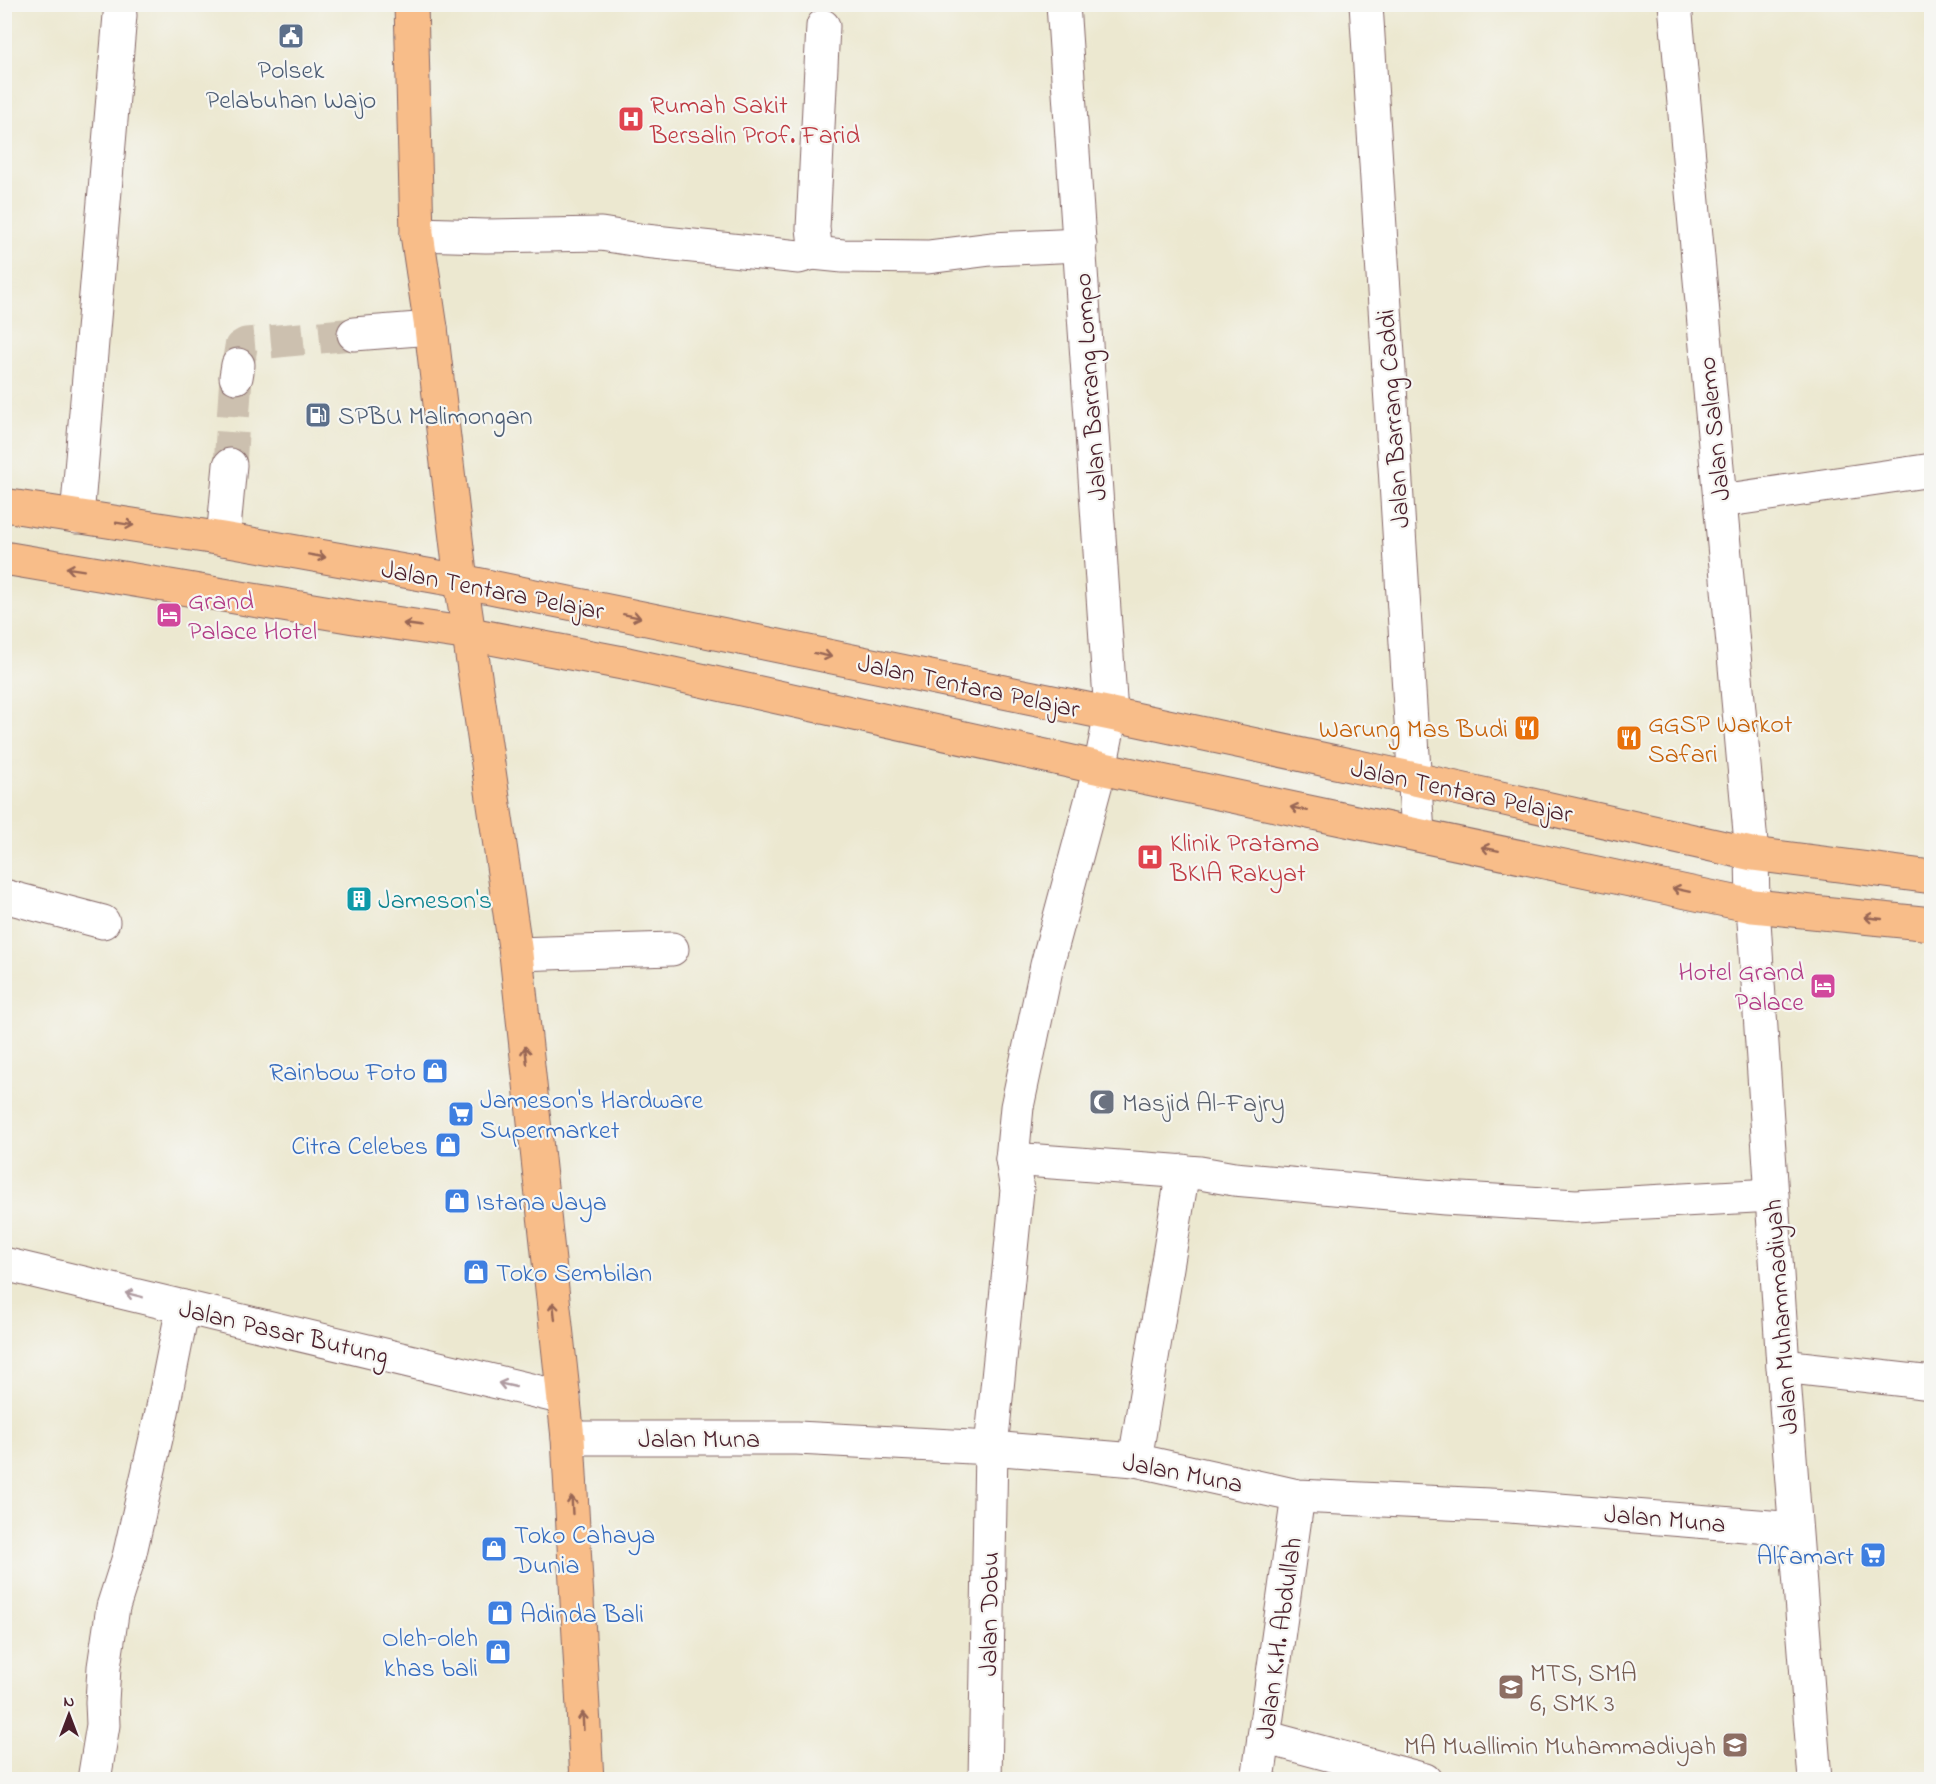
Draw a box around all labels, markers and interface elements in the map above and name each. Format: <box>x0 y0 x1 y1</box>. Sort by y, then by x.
public building icon: Polsek Pelabuhan Wajo <box>276 21 306 51</box>
place label: Polsek Pelabuhan Wajo <box>206 53 376 121</box>
place label: Rumah Sakit Bersalin Prof. Farid <box>649 88 860 156</box>
hospital icon: Rumah Sakit Bersalin Prof. Farid <box>616 104 646 134</box>
street label: Jalan Barrang Lompo <box>1065 272 1119 502</box>
street label: Jalan Barrang Caddi <box>1368 308 1422 530</box>
street label: Jalan Salemo <box>1690 355 1742 503</box>
place label: SPBU Malimongan <box>338 399 533 437</box>
fuel station icon: SPBU Malimongan <box>303 400 333 430</box>
one-way arrow <box>114 519 134 530</box>
one-way arrow <box>307 551 326 562</box>
street label: Jalan Tentara Pelajar <box>378 552 608 632</box>
one-way arrow <box>65 563 85 574</box>
place label: Grand Palace Hotel <box>188 584 317 652</box>
hotel icon: Grand Palace Hotel <box>154 600 184 630</box>
one-way arrow <box>622 611 641 622</box>
one-way arrow <box>402 620 422 631</box>
street label: Jalan Tentara Pelajar <box>854 646 1084 730</box>
one-way arrow <box>813 650 833 661</box>
place label: GGSP Warkot Safari <box>1648 707 1793 775</box>
place label: Warung Mas Budi <box>1319 712 1508 750</box>
restaurant icon: Warung Mas Budi <box>1512 713 1542 743</box>
restaurant icon: GGSP Warkot Safari <box>1614 723 1644 753</box>
street label: Jalan Tentara Pelajar <box>1347 751 1577 835</box>
one-way arrow <box>1290 803 1309 814</box>
place label: Klinik Pratama BKIA Rakyat <box>1169 826 1320 894</box>
hospital icon: Klinik Pratama BKIA Rakyat <box>1135 842 1165 872</box>
one-way arrow <box>1481 843 1500 855</box>
place label: Jameson's <box>378 883 492 921</box>
building icon: Jameson's <box>344 884 374 914</box>
one-way arrow <box>1671 884 1690 896</box>
one-way arrow <box>1864 912 1884 923</box>
place label: Hotel Grand Palace <box>1678 955 1804 1023</box>
hotel icon: Hotel Grand Palace <box>1808 971 1838 1001</box>
one-way arrow <box>521 1045 532 1065</box>
place label: Rainbow Foto <box>269 1055 416 1093</box>
shop icon: Rainbow Foto <box>420 1056 450 1086</box>
place label: Jameson's Hardware Supermarket <box>480 1083 704 1151</box>
place label: Masjid Al-Fajry <box>1122 1086 1285 1124</box>
mosque icon: Masjid Al-Fajry <box>1087 1087 1117 1117</box>
supermarket icon: Jameson's Hardware Supermarket <box>446 1099 476 1129</box>
place label: Citra Celebes <box>291 1129 428 1167</box>
shop icon: Citra Celebes <box>433 1130 463 1160</box>
place label: Istana Jaya <box>476 1185 607 1223</box>
shop icon: Istana Jaya <box>442 1186 472 1216</box>
street label: Jalan Muhammadiyah <box>1756 1198 1810 1436</box>
place label: Toko Sembilan <box>496 1256 652 1294</box>
shop icon: Toko Sembilan <box>461 1257 491 1287</box>
one-way arrow <box>124 1289 143 1301</box>
street label: Jalan Pasar Butung <box>175 1291 392 1377</box>
one-way arrow <box>549 1302 560 1322</box>
one-way arrow <box>498 1378 517 1390</box>
street label: Jalan Muna <box>638 1422 760 1460</box>
street label: Jalan Muna <box>1119 1445 1246 1505</box>
one-way arrow <box>566 1496 577 1516</box>
street label: Jalan Muna <box>1602 1497 1727 1545</box>
place label: Toko Cahaya Dunia <box>513 1518 655 1586</box>
shop icon: Toko Cahaya Dunia <box>479 1534 509 1564</box>
street label: Jalan K.H. Abdullah <box>1248 1535 1314 1742</box>
place label: Alfamart <box>1756 1539 1854 1577</box>
supermarket icon: Alfamart <box>1858 1540 1888 1570</box>
street label: Jalan Dobu <box>971 1551 1011 1677</box>
place label: Adinda Bali <box>520 1597 644 1635</box>
shop icon: Adinda Bali <box>485 1598 515 1628</box>
place label: Oleh-oleh khas bali <box>382 1621 478 1689</box>
shop icon: Oleh-oleh khas bali <box>483 1637 513 1667</box>
place label: MTS, SMA 6, SMK 3 <box>1530 1656 1637 1724</box>
school or university icon: MTS, SMA 6, SMK 3 <box>1496 1672 1526 1702</box>
north arrow <box>39 1685 99 1745</box>
text: N <box>64 1690 75 1714</box>
one-way arrow <box>578 1712 589 1732</box>
place label: MA Muallimin Muhammadiyah <box>1404 1729 1716 1767</box>
school or university icon: MA Muallimin Muhammadiyah <box>1720 1730 1750 1760</box>

